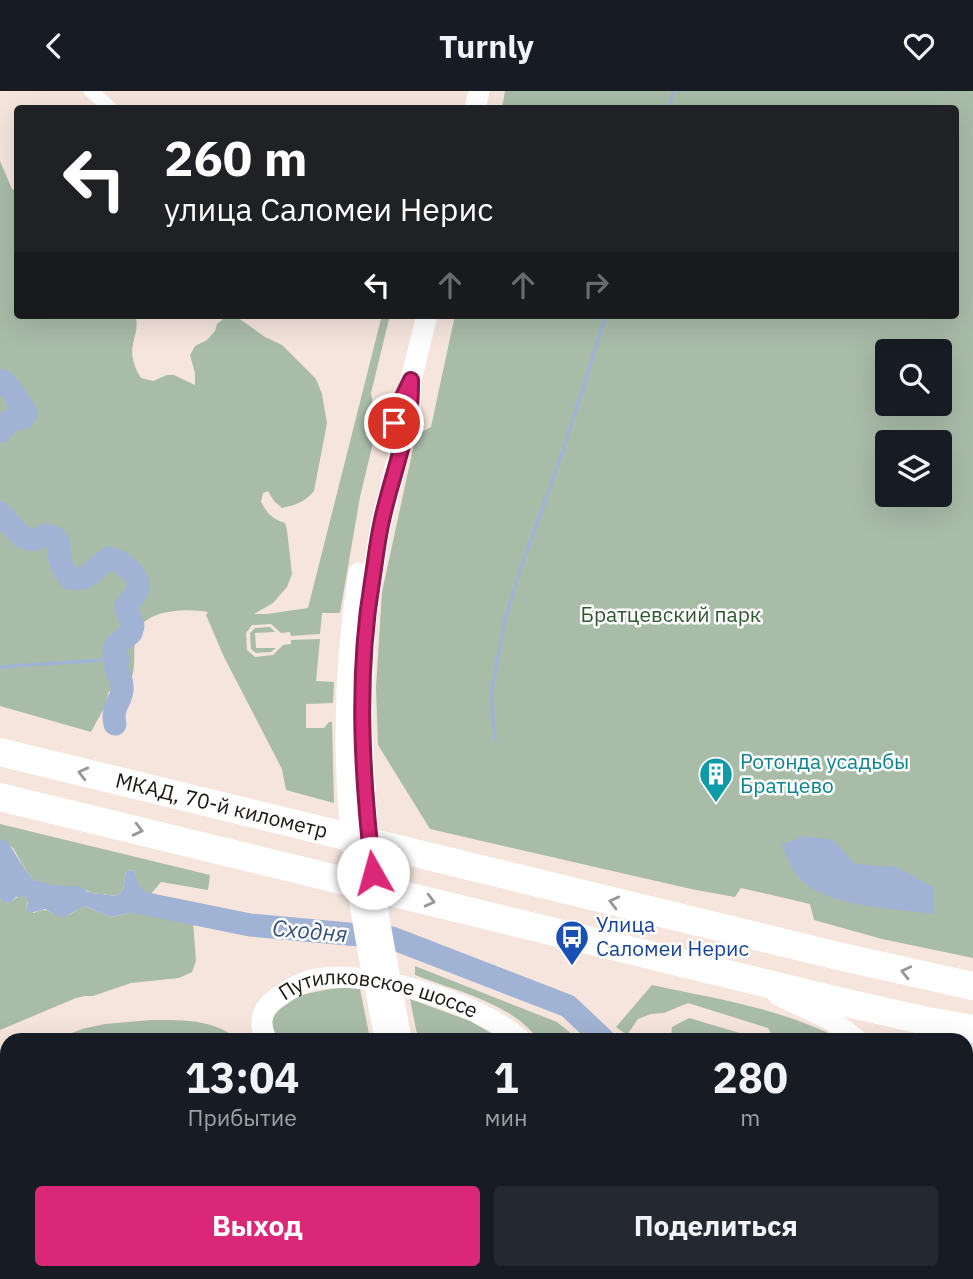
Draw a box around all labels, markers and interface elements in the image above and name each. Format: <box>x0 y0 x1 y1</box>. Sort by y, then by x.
text: Turnly <box>439 25 534 67</box>
icon: back <box>35 27 73 65</box>
icon: heart <box>900 27 938 65</box>
text: 260 m <box>164 126 308 189</box>
icon: left <box>49 133 140 224</box>
text: улица Саломеи Нерис <box>164 188 493 230</box>
icon: left <box>358 266 396 304</box>
icon: ahead <box>431 266 469 304</box>
icon: ahead <box>504 266 542 304</box>
icon: right <box>577 266 615 304</box>
map controls <box>875 339 952 507</box>
button: search <box>875 339 952 416</box>
pin <box>364 393 424 453</box>
icon: arrive <box>375 404 413 442</box>
button: layers <box>875 430 952 507</box>
park label: Братцевский парк <box>581 600 761 628</box>
place label: Ротонда усадьбы Братцево <box>740 747 909 799</box>
building icon: Ротонда усадьбы Братцево <box>697 755 735 804</box>
street label: МКАД, 70-й километр <box>113 766 331 844</box>
one-way arrow <box>77 767 89 781</box>
one-way arrow <box>132 822 144 837</box>
position arrow <box>336 836 410 910</box>
one-way arrow <box>424 893 436 907</box>
one-way arrow <box>608 895 620 910</box>
place label: Улица Саломеи Нерис <box>596 910 749 962</box>
water label: Сходня <box>271 912 349 948</box>
bus stop icon: Улица Саломеи Нерис <box>553 918 591 967</box>
street label: Путилковское шоссе <box>273 962 483 1024</box>
one-way arrow <box>900 966 912 980</box>
text: 13:04 <box>185 1050 300 1105</box>
text: 1 <box>493 1050 519 1105</box>
text: 280 <box>712 1050 788 1105</box>
text: Прибытие <box>188 1102 297 1132</box>
text: мин <box>484 1102 528 1132</box>
text: m <box>740 1102 760 1132</box>
button: Выход <box>35 1186 480 1266</box>
button: Поделиться <box>494 1186 938 1266</box>

